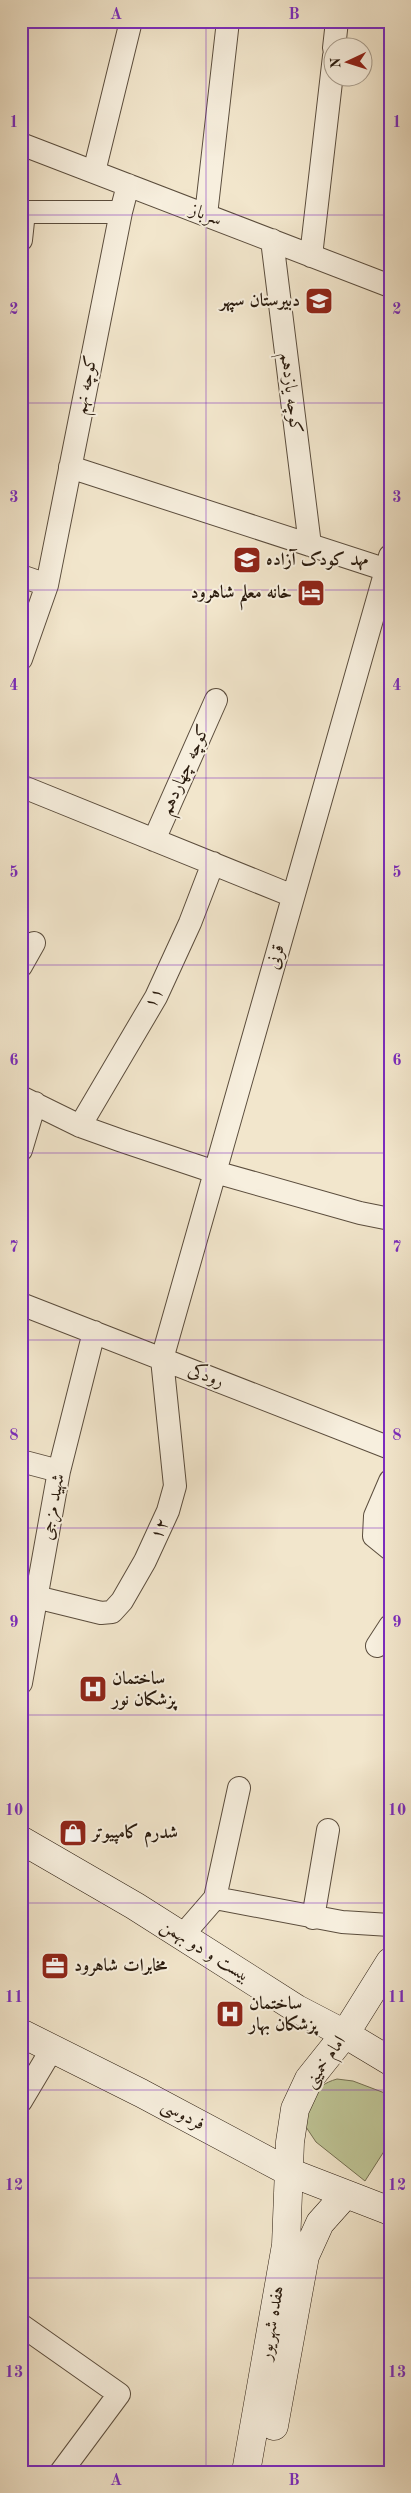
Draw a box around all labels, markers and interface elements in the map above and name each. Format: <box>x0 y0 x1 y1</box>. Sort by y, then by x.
text: A <box>110 7 122 23</box>
text: B <box>288 7 300 23</box>
north arrow <box>324 38 374 88</box>
text: N <box>329 57 343 69</box>
text: 1 <box>9 115 19 131</box>
text: 1 <box>392 115 402 131</box>
street label: سرباز <box>185 200 224 231</box>
school or university icon: دبیرستان سپهر <box>304 286 334 316</box>
place label: دبیرستان سپهر <box>218 292 300 313</box>
text: 2 <box>9 302 19 318</box>
text: 2 <box>392 302 402 318</box>
street label: کوچه یازدهم <box>270 352 305 435</box>
street label: کوچه نهم <box>71 354 107 417</box>
text: 3 <box>9 490 19 506</box>
text: 3 <box>392 490 402 506</box>
school or university icon: مهد کودک آزاده <box>232 545 262 575</box>
place label: مهد کودک آزاده <box>266 548 368 571</box>
hotel icon: خانه معلم شاهرود <box>296 578 326 608</box>
place label: خانه معلم شاهرود <box>190 583 292 611</box>
text: 4 <box>9 678 19 694</box>
text: 4 <box>392 678 402 694</box>
street label: کوچه چهاردهم <box>157 722 219 821</box>
text: 5 <box>9 865 19 881</box>
text: 5 <box>392 865 402 881</box>
street label: قرنی <box>264 943 290 972</box>
street label: ۱۱ <box>141 984 167 1012</box>
text: 6 <box>9 1053 19 1069</box>
text: 6 <box>392 1053 402 1069</box>
text: 7 <box>9 1240 19 1256</box>
text: 7 <box>392 1240 402 1256</box>
street label: رودکی <box>185 1357 228 1392</box>
text: 8 <box>9 1428 19 1444</box>
text: 8 <box>392 1428 402 1444</box>
street label: شهید مزجی <box>38 1473 71 1542</box>
street label: ۱۲ <box>147 1516 173 1542</box>
text: 9 <box>9 1615 19 1631</box>
text: 9 <box>392 1615 402 1631</box>
place label: ساختمان پزشکان نور <box>110 1670 178 1711</box>
hospital icon: ساختمان پزشکان نور <box>78 1674 108 1704</box>
text: 10 <box>5 1803 23 1819</box>
text: 10 <box>388 1803 406 1819</box>
shop icon: شدرم کامپیوتر <box>58 1818 88 1848</box>
place label: شدرم کامپیوتر <box>90 1822 178 1848</box>
street label: بیست و دو بهمن <box>156 1917 253 1987</box>
office icon: مخابرات شاهرود <box>40 1951 70 1981</box>
place label: مخابرات شاهرود <box>74 1957 168 1977</box>
text: 11 <box>5 1990 23 2006</box>
text: 11 <box>388 1990 406 2006</box>
place label: ساختمان پزشکان بهار <box>247 1995 319 2036</box>
hospital icon: ساختمان پزشکان بهار <box>215 1999 245 2029</box>
street label: امام خمینی <box>301 2033 354 2095</box>
street label: فردوسی <box>157 2096 208 2136</box>
text: 12 <box>5 2178 23 2194</box>
text: 12 <box>388 2178 406 2194</box>
street label: هفده شهریور <box>256 2285 289 2364</box>
text: 13 <box>5 2365 23 2381</box>
text: 13 <box>388 2365 406 2381</box>
text: A <box>110 2473 122 2489</box>
text: B <box>288 2473 300 2489</box>

